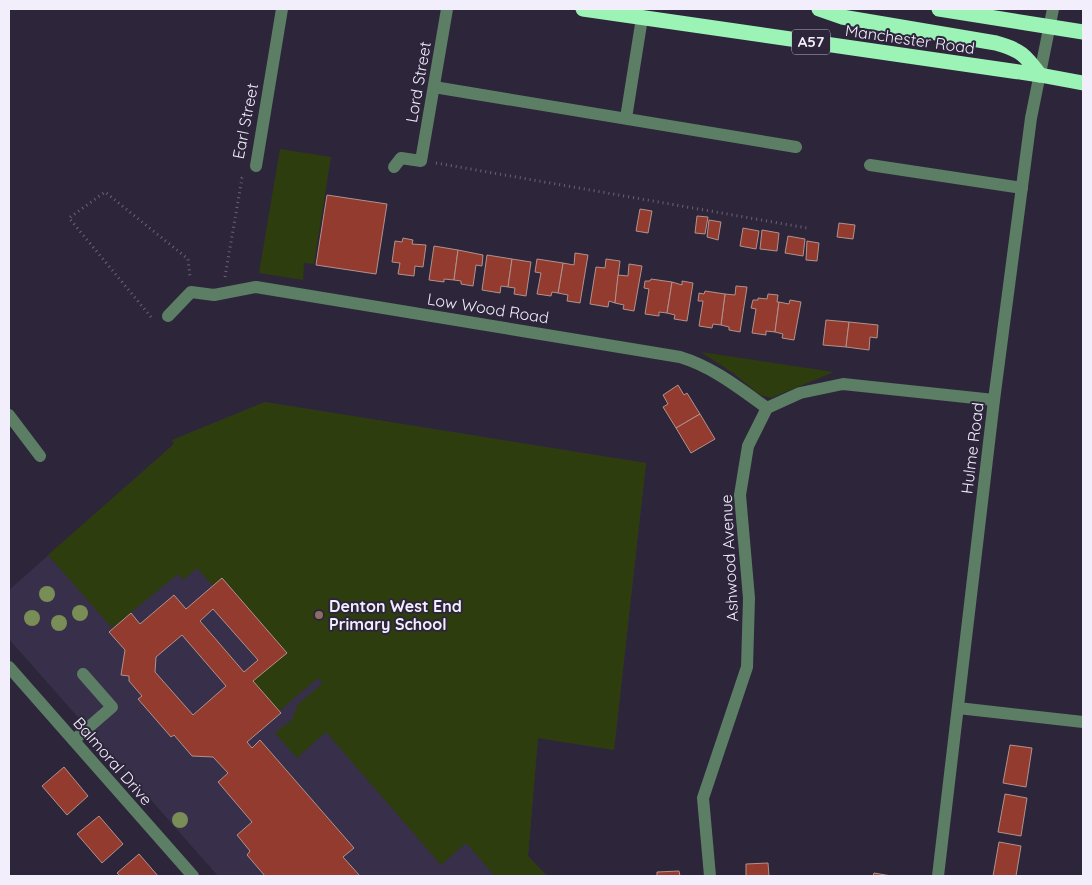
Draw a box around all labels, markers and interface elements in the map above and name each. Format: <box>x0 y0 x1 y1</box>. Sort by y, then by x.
street label: Manchester Road <box>844 20 976 58</box>
road number: A57 <box>792 30 830 54</box>
street label: Lord Street <box>401 40 435 124</box>
street label: Earl Street <box>228 81 262 161</box>
street label: Low Wood Road <box>426 289 550 327</box>
street label: Hulme Road <box>956 401 988 495</box>
street label: Ashwood Avenue <box>716 494 742 622</box>
place label: Denton West End Primary School <box>329 596 462 634</box>
marker: Denton West End Primary School <box>313 609 325 621</box>
street label: Balmoral Drive <box>69 713 157 809</box>

